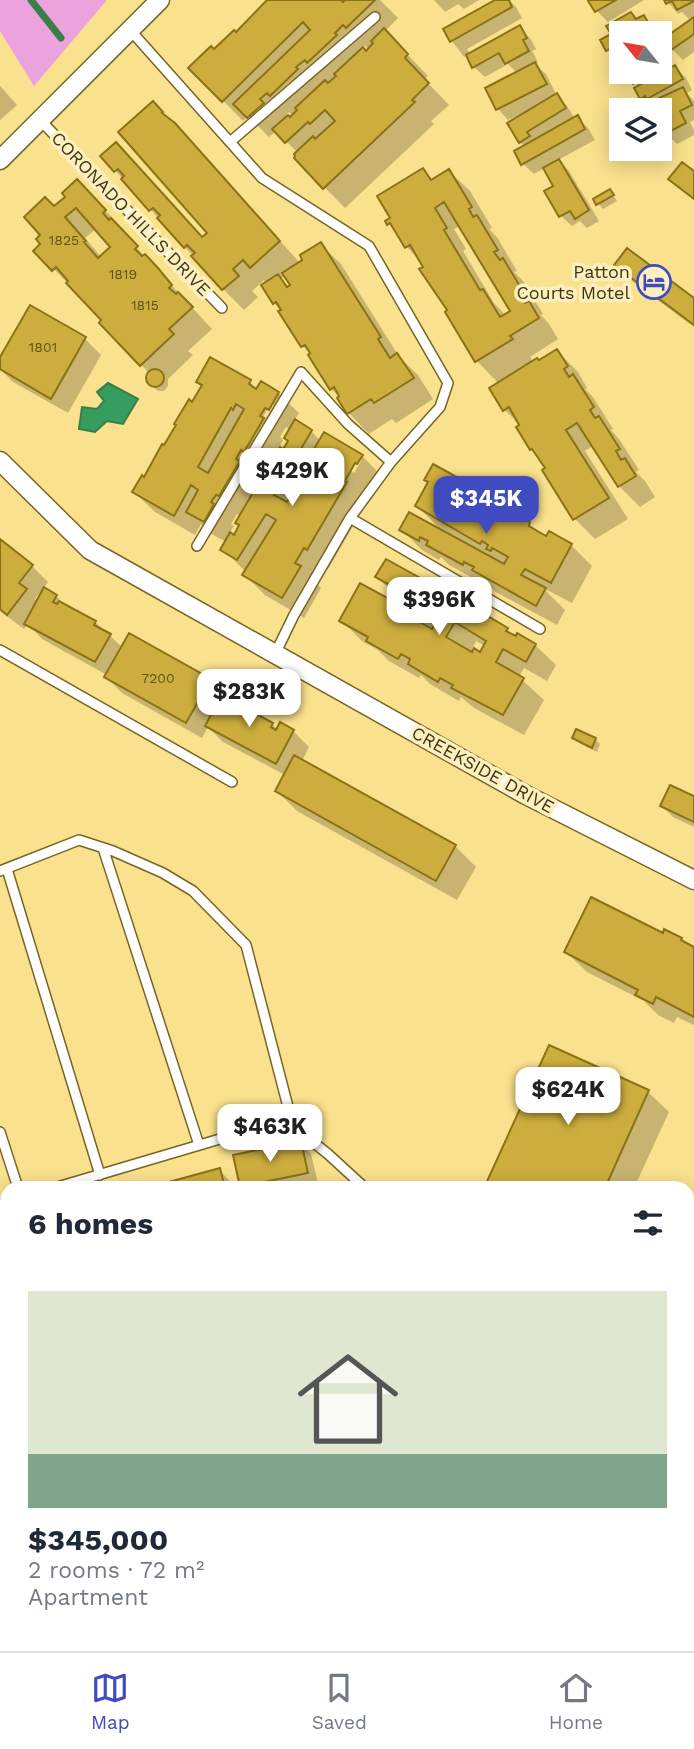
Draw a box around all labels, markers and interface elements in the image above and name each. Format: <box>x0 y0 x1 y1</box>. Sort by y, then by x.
north arrow <box>609 21 672 84</box>
map controls <box>609 21 672 161</box>
button: layers <box>609 98 672 161</box>
street label: CORONADO HILLS DRIVE <box>47 127 215 300</box>
house number: 1825 <box>49 232 79 248</box>
place label: Patton Courts Motel <box>516 261 630 303</box>
hotel icon: Patton Courts Motel <box>635 263 673 301</box>
house number: 1819 <box>109 266 137 282</box>
house number: 1815 <box>131 297 159 313</box>
house number: 1801 <box>29 339 57 355</box>
pin: $429K <box>243 448 341 508</box>
text: $429K <box>255 457 329 484</box>
pin: $345K <box>437 476 535 536</box>
text: $345K <box>450 485 522 512</box>
pin: $396K <box>390 578 488 637</box>
text: $396K <box>403 586 475 613</box>
house number: 7200 <box>141 670 175 686</box>
pin: $283K <box>200 670 298 729</box>
text: $283K <box>213 678 285 705</box>
street label: CREEKSIDE DRIVE <box>408 722 558 817</box>
pin: $624K <box>519 1068 617 1127</box>
text: $624K <box>531 1076 605 1103</box>
pin: $463K <box>221 1104 319 1164</box>
text: $463K <box>233 1113 307 1140</box>
icon: filters <box>629 1204 667 1242</box>
text: 6 homes <box>28 1206 153 1241</box>
icon: home <box>285 1336 411 1462</box>
text: $345,000 <box>28 1522 168 1557</box>
text: 2 rooms · 72 m² <box>28 1557 204 1584</box>
text: Apartment <box>28 1584 148 1611</box>
tab: Map <box>91 1669 130 1734</box>
tab: Saved <box>312 1669 367 1734</box>
tab: Home <box>549 1669 603 1734</box>

